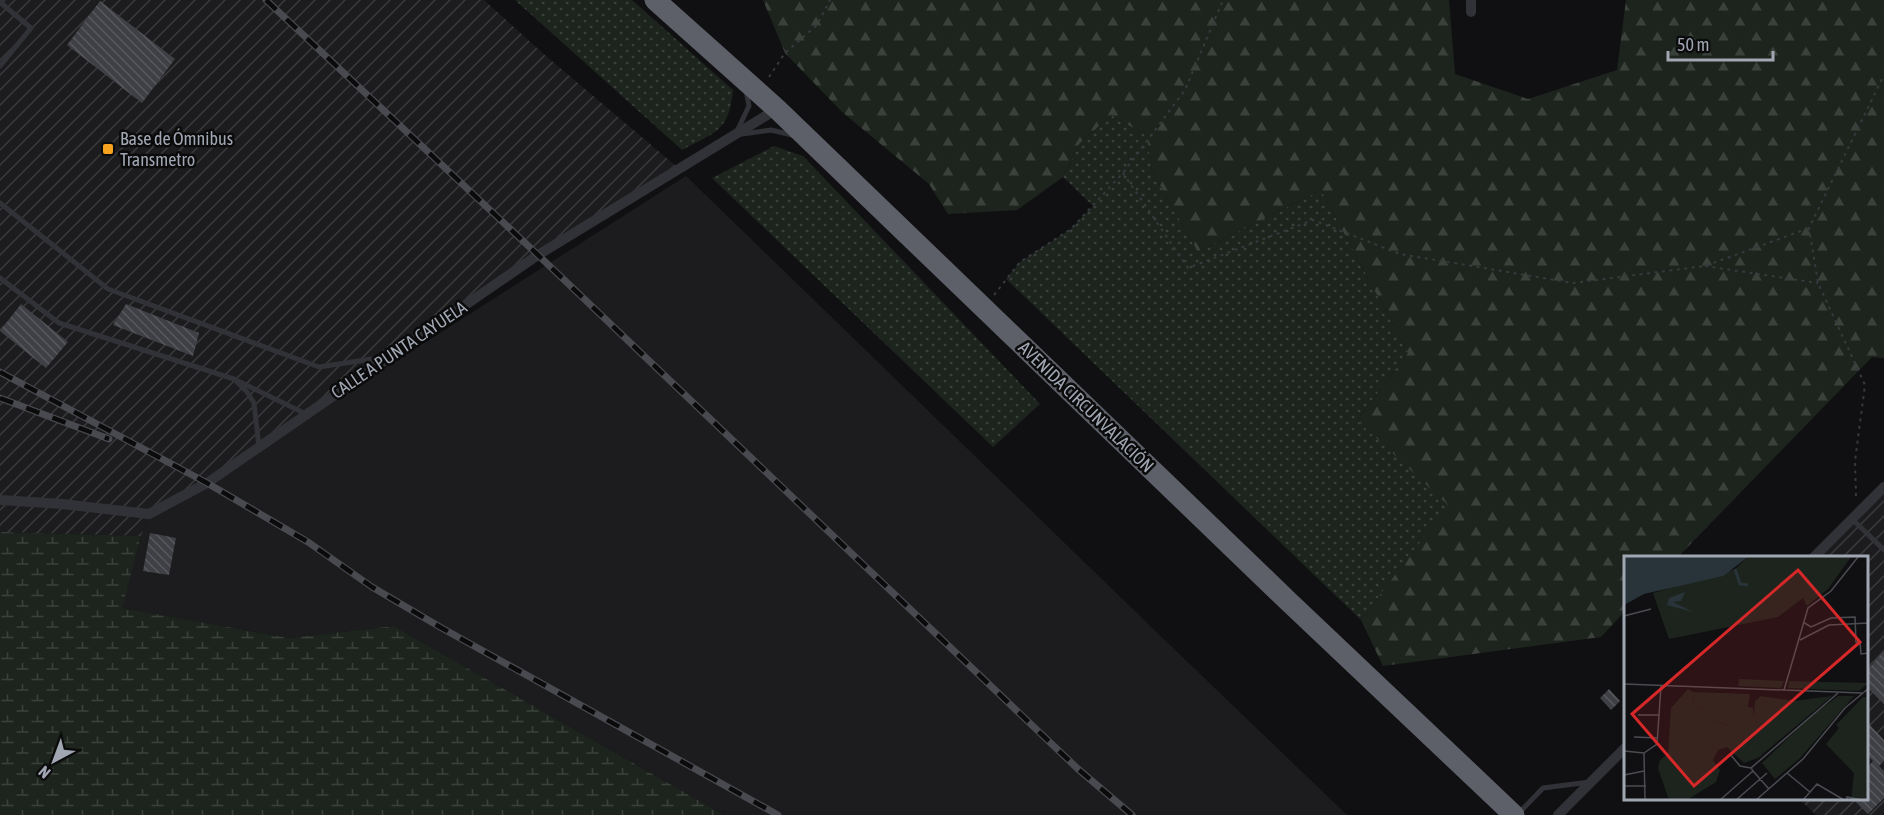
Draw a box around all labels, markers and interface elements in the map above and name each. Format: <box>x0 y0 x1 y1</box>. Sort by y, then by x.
scale bar <box>1668 24 1773 62</box>
text: 50 m <box>1677 34 1709 55</box>
place label: Base de Ómnibus Transmetro <box>120 128 233 170</box>
marker: Base de Ómnibus Transmetro <box>101 142 115 156</box>
street label: CALLE A PUNTA CAYUELA <box>327 296 471 403</box>
street label: AVENIDA CIRCUNVALACIÓN <box>1015 337 1158 476</box>
inset map <box>1624 556 1869 800</box>
north arrow <box>24 731 84 791</box>
text: N <box>35 762 54 782</box>

